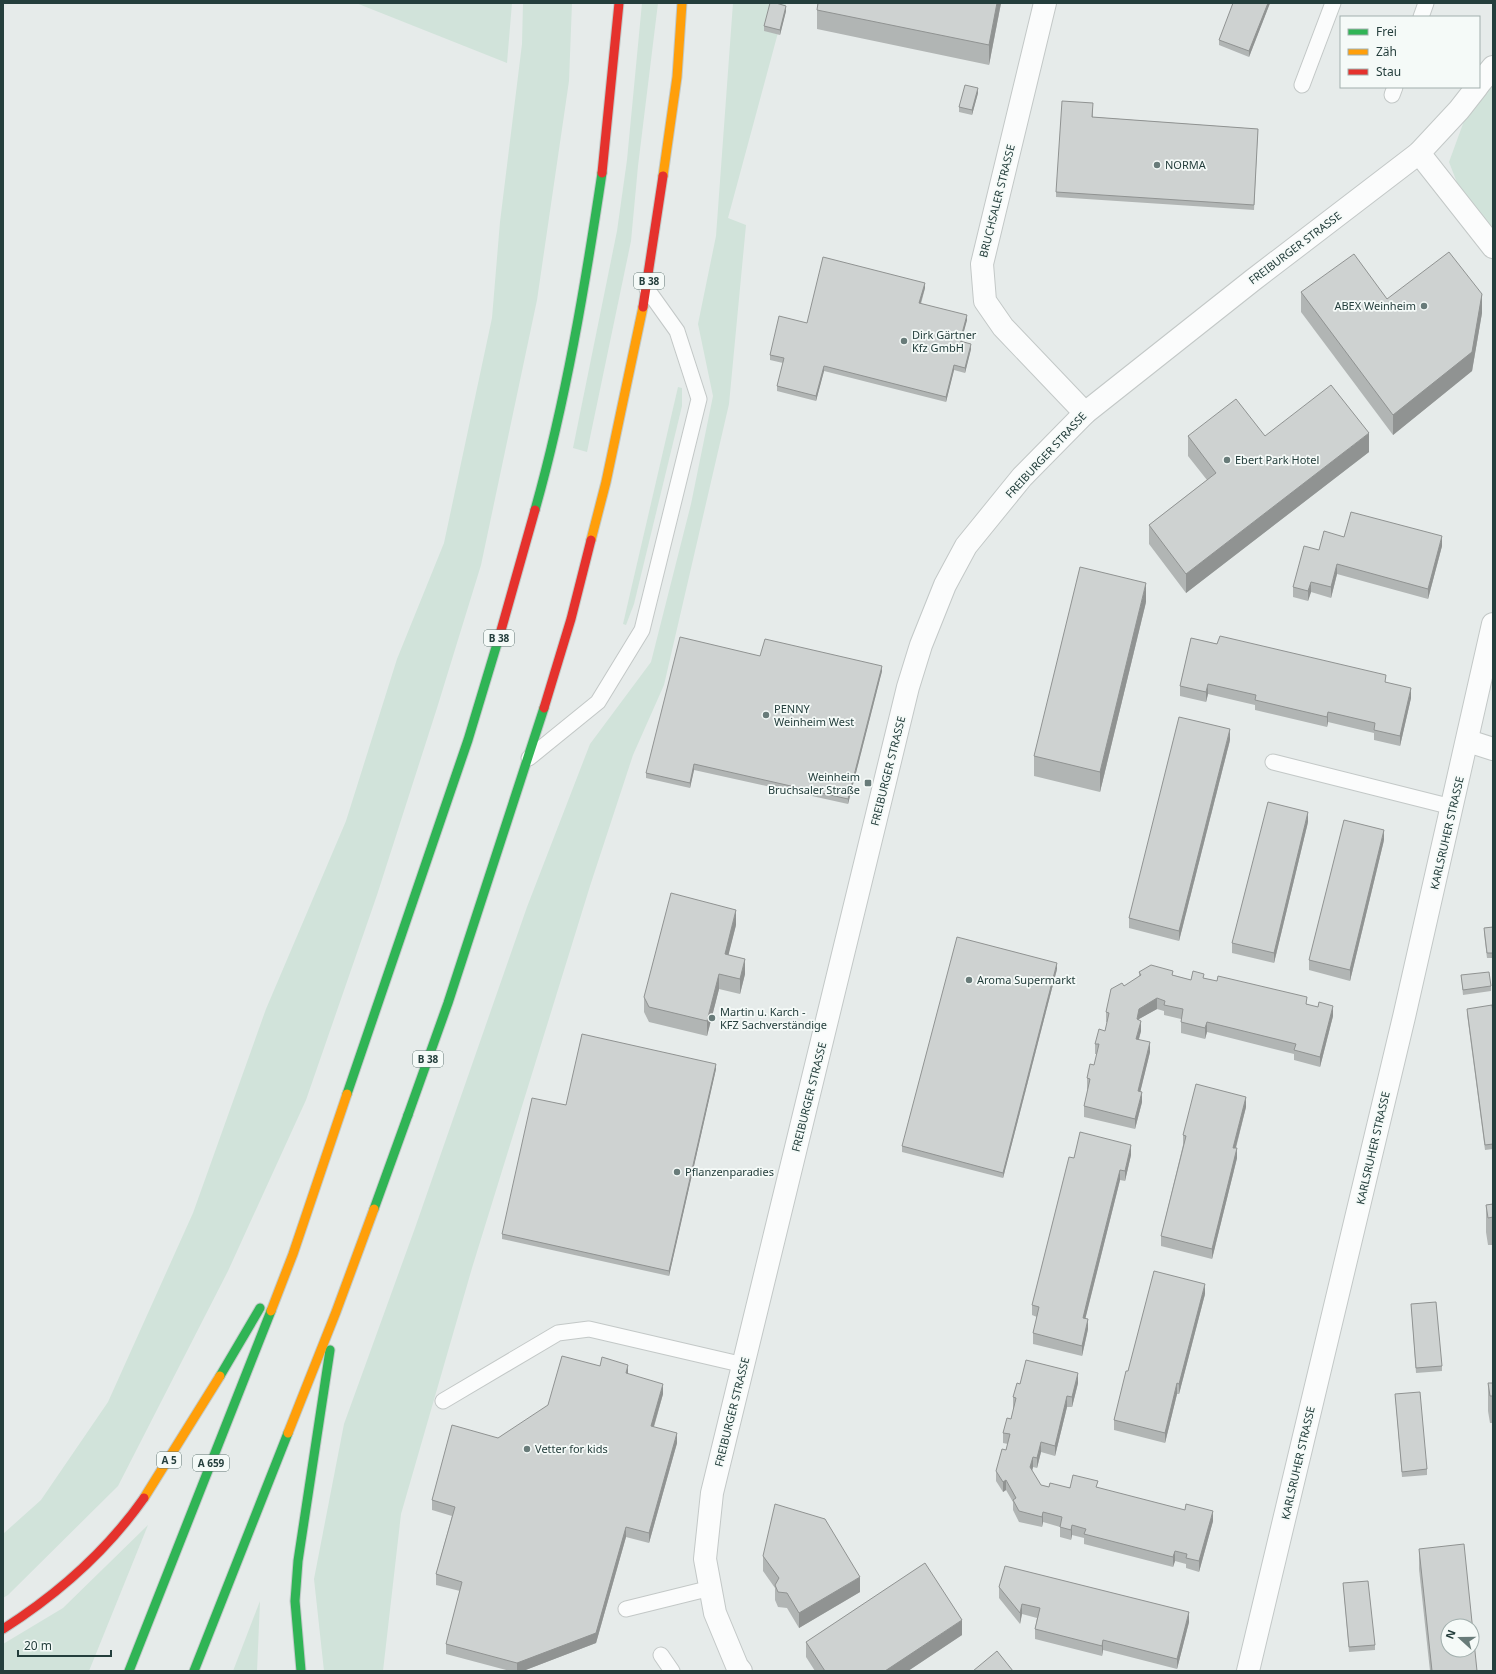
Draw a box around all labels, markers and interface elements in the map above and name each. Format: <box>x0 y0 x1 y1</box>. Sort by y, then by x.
legend <box>1340 16 1480 88</box>
text: Frei <box>1376 23 1397 40</box>
text: Zäh <box>1376 43 1397 60</box>
text: Stau <box>1376 63 1401 80</box>
street label: BRUCHSALER STRASSE <box>975 143 1018 259</box>
place label: NORMA <box>1165 157 1207 172</box>
marker: NORMA <box>1152 160 1162 170</box>
street label: FREIBURGER STRASSE <box>1245 208 1344 287</box>
road number: B 38 <box>634 273 664 289</box>
place label: ABEX Weinheim <box>1334 298 1416 313</box>
marker: ABEX Weinheim <box>1419 301 1429 311</box>
place label: Dirk Gärtner Kfz GmbH <box>912 327 977 355</box>
marker: Dirk Gärtner Kfz GmbH <box>899 336 909 346</box>
street label: FREIBURGER STRASSE <box>1002 408 1089 501</box>
place label: Ebert Park Hotel <box>1235 452 1319 467</box>
marker: Ebert Park Hotel <box>1222 455 1232 465</box>
road number: B 38 <box>484 630 514 646</box>
place label: PENNY Weinheim West <box>774 701 854 729</box>
marker: PENNY Weinheim West <box>761 710 771 720</box>
street label: FREIBURGER STRASSE <box>867 714 908 827</box>
place label: Weinheim Bruchsaler Straße <box>768 769 860 797</box>
street label: KARLSRUHER STRASSE <box>1426 775 1467 891</box>
marker: Weinheim Bruchsaler Straße <box>863 778 873 788</box>
place label: Aroma Supermarkt <box>977 972 1076 987</box>
marker: Aroma Supermarkt <box>964 975 974 985</box>
place label: Martin u. Karch - KFZ Sachverständige <box>720 1004 827 1032</box>
marker: Martin u. Karch - KFZ Sachverständige <box>707 1013 717 1023</box>
street label: FREIBURGER STRASSE <box>788 1040 829 1153</box>
road number: B 38 <box>413 1051 443 1067</box>
street label: KARLSRUHER STRASSE <box>1352 1090 1393 1206</box>
place label: Pflanzenparadies <box>685 1164 774 1179</box>
marker: Pflanzenparadies <box>672 1167 682 1177</box>
street label: FREIBURGER STRASSE <box>711 1355 752 1468</box>
street label: KARLSRUHER STRASSE <box>1277 1405 1318 1521</box>
place label: Vetter for kids <box>535 1441 608 1456</box>
marker: Vetter for kids <box>522 1444 532 1454</box>
road number: A 5 <box>157 1452 181 1468</box>
road number: A 659 <box>193 1455 229 1471</box>
north arrow <box>1440 1618 1480 1658</box>
text: N <box>1442 1627 1459 1641</box>
scale bar <box>18 1632 111 1658</box>
text: 20 m <box>24 1637 52 1654</box>

